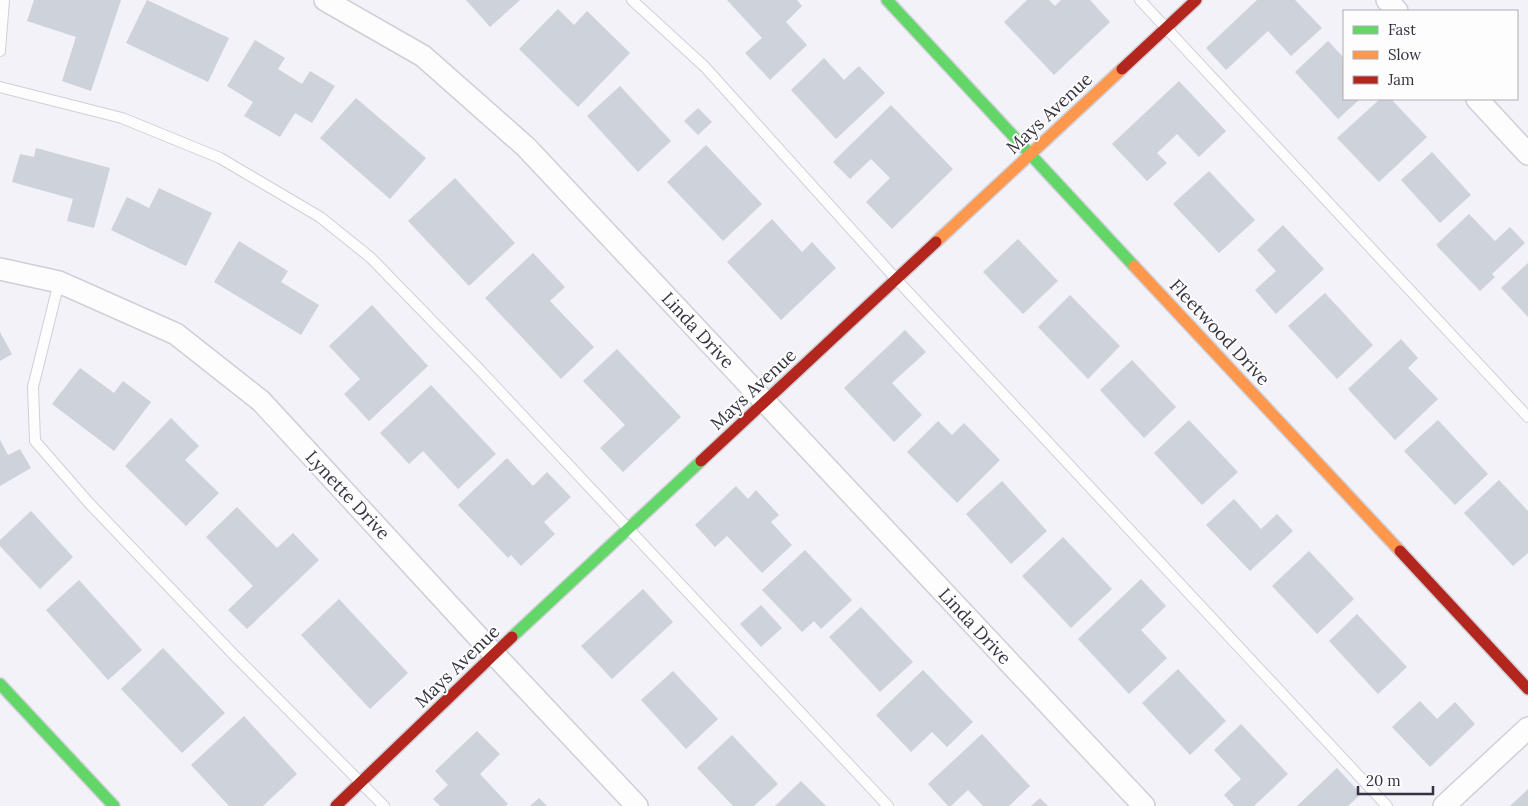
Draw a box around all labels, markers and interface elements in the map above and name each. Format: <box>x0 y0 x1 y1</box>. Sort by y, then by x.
legend <box>1343 10 1518 100</box>
text: Fast <box>1388 20 1416 39</box>
text: Slow <box>1388 45 1421 64</box>
street label: Mays Avenue <box>1001 67 1097 159</box>
text: Jam <box>1387 70 1415 89</box>
street label: Fleetwood Drive <box>1165 274 1275 390</box>
street label: Linda Drive <box>657 287 739 373</box>
street label: Mays Avenue <box>705 343 801 435</box>
street label: Lynette Drive <box>301 446 395 545</box>
street label: Linda Drive <box>934 583 1016 669</box>
street label: Mays Avenue <box>410 620 504 712</box>
scale bar <box>1358 764 1433 796</box>
text: 20 m <box>1366 771 1401 790</box>

